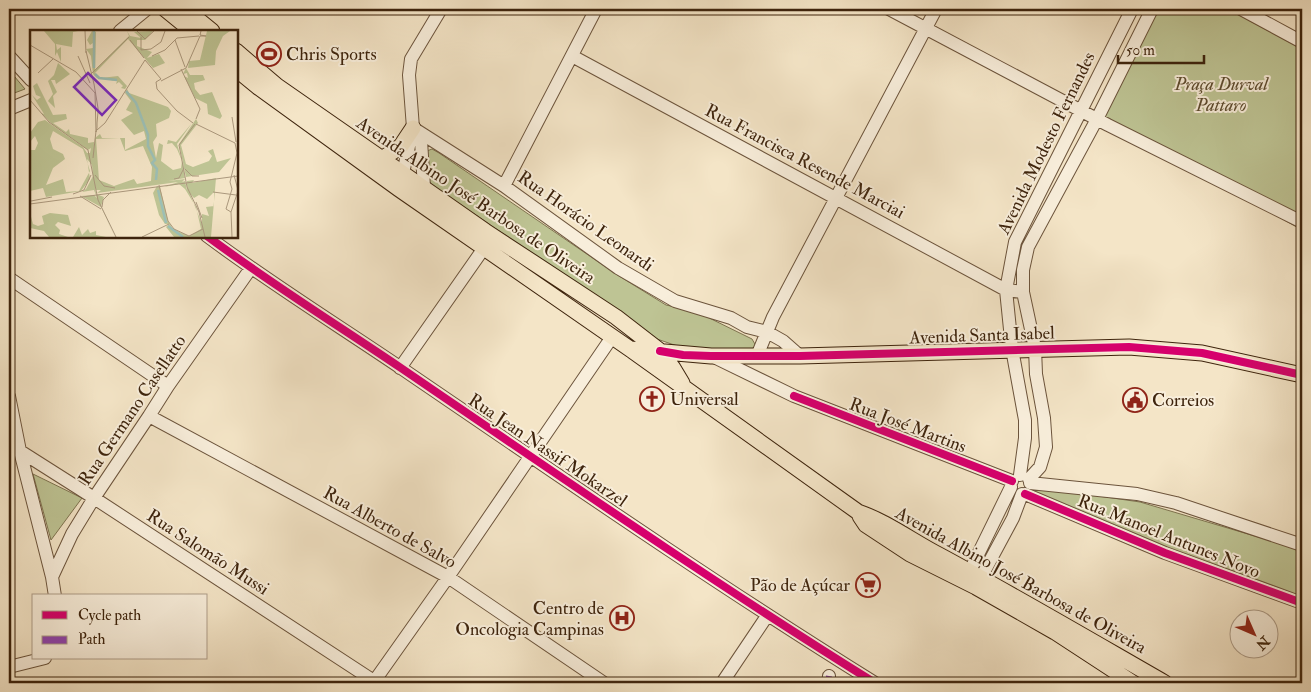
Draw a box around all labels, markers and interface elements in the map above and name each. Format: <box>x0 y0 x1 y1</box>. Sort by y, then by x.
inset map <box>30 30 238 238</box>
scale bar <box>1118 32 1205 64</box>
sports icon: Chris Sports <box>256 41 282 67</box>
text: 50 m <box>1126 41 1155 60</box>
place label: Chris Sports <box>286 43 377 66</box>
street label: Avenida Modesto Fernandes <box>992 48 1101 239</box>
park label: Praça Durval Pattaro <box>1173 73 1269 117</box>
street label: Rua Francisca Resende Marciai <box>701 99 909 224</box>
street label: Avenida Albino José Barbosa de Oliveira <box>351 111 600 289</box>
street label: Rua Horácio Leonardi <box>513 166 658 277</box>
street label: Avenida Santa Isabel <box>908 321 1056 350</box>
street label: Rua Germano Casellatto <box>73 330 192 490</box>
church icon: Universal <box>639 386 665 412</box>
public building icon: Correios <box>1122 387 1148 413</box>
place label: Universal <box>670 388 739 411</box>
street label: Rua Jean Nassif Mokarzel <box>464 389 632 512</box>
place label: Correios <box>1152 389 1214 412</box>
street label: Rua José Martins <box>846 393 970 458</box>
street label: Rua Alberto de Salvo <box>319 481 461 574</box>
street label: Rua Manoel Antunes Novo <box>1074 489 1264 584</box>
street label: Avenida Albino José Barbosa de Oliveira <box>890 501 1151 659</box>
street label: Rua Salomão Mussi <box>142 504 273 601</box>
supermarket icon: Pão de Açúcar <box>855 572 881 598</box>
place label: Pão de Açúcar <box>750 574 850 597</box>
legend <box>32 594 208 660</box>
place label: Centro de Oncologia Campinas <box>455 597 604 641</box>
hospital icon: Centro de Oncologia Campinas <box>609 605 635 631</box>
text: Cycle path <box>78 606 141 626</box>
north arrow <box>1228 610 1278 660</box>
text: Path <box>78 630 105 649</box>
text: N <box>1252 632 1274 654</box>

